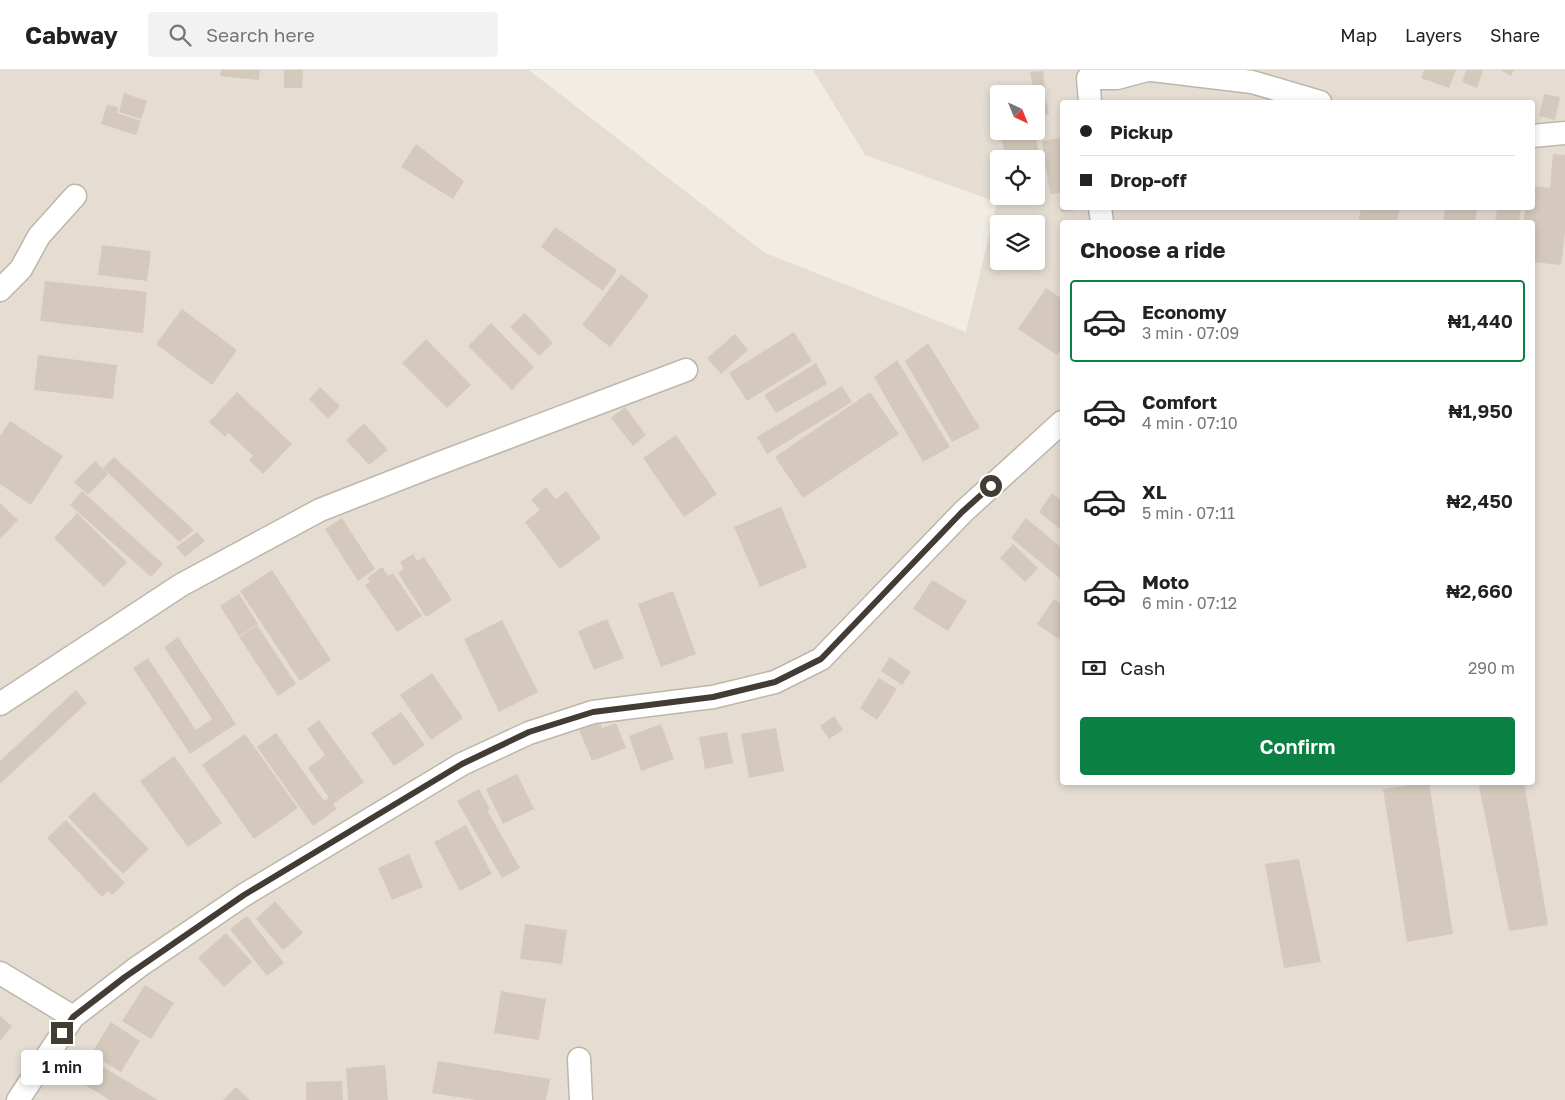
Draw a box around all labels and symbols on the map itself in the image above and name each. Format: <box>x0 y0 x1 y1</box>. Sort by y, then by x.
north arrow <box>990 85 1045 140</box>
route start <box>980 475 1002 497</box>
route end <box>51 1022 73 1044</box>
callout: 1 min <box>21 1050 103 1086</box>

